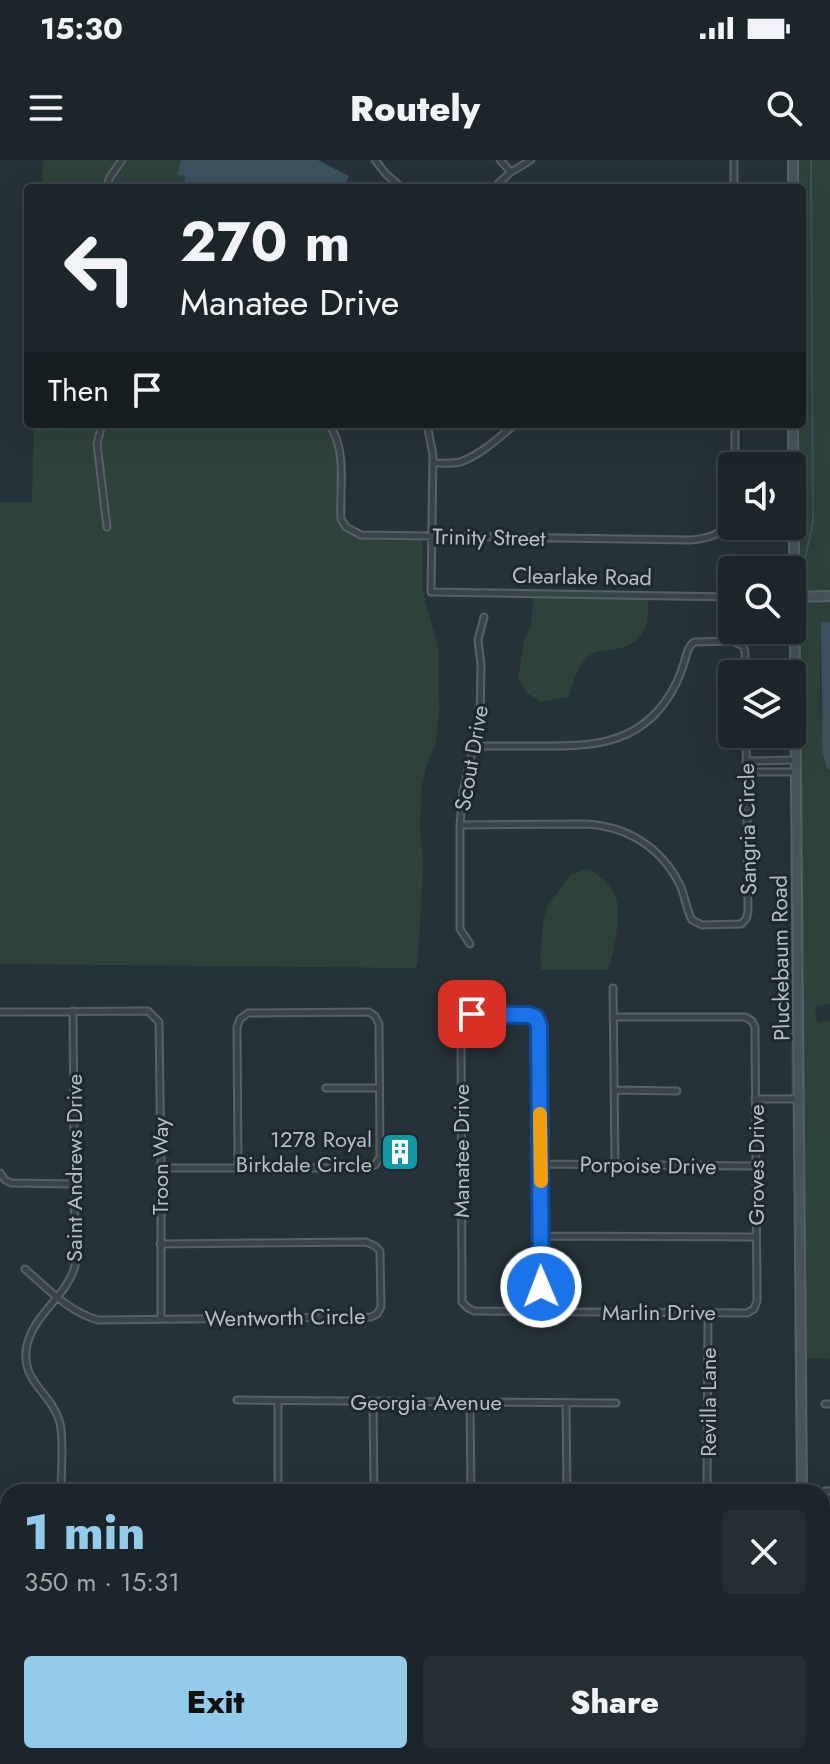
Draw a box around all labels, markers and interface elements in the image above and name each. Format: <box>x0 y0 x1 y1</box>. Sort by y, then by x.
text: 15:30 <box>40 7 123 50</box>
text: Routely <box>350 82 480 134</box>
icon: menu <box>24 86 68 130</box>
icon: search <box>762 86 806 130</box>
text: 270 m <box>180 201 350 282</box>
icon: left <box>48 216 152 320</box>
text: Manatee Drive <box>180 276 399 328</box>
icon: arrive <box>125 368 169 412</box>
text: Then <box>48 369 109 412</box>
map controls <box>718 452 806 748</box>
button: sound <box>718 452 806 540</box>
street label: Trinity Street <box>432 520 547 554</box>
button: search <box>718 556 806 644</box>
street label: Clearlake Road <box>512 559 652 593</box>
button: layers <box>718 660 806 748</box>
street label: Scout Drive <box>446 703 496 813</box>
street label: Sangria Circle <box>730 763 764 895</box>
street label: Pluckebaum Road <box>763 875 797 1041</box>
pin <box>438 980 506 1048</box>
icon: arrive <box>450 992 494 1036</box>
street label: Saint Andrews Drive <box>58 1074 90 1262</box>
street label: Manatee Drive <box>445 1084 477 1218</box>
street label: Groves Drive <box>740 1104 772 1226</box>
street label: Troon Way <box>144 1117 176 1215</box>
place label: 1278 Royal Birkdale Circle <box>236 1123 372 1180</box>
building icon: 1278 Royal Birkdale Circle <box>379 1131 421 1173</box>
street label: Porpoise Drive <box>579 1148 717 1182</box>
position arrow <box>499 1245 583 1329</box>
street label: Marlin Drive <box>602 1296 716 1328</box>
street label: Wentworth Circle <box>204 1300 366 1334</box>
street label: Revilla Lane <box>692 1347 724 1457</box>
street label: Georgia Avenue <box>350 1386 502 1418</box>
text: 1 min <box>24 1498 145 1567</box>
button: close <box>722 1510 806 1594</box>
text: 350 m · 15:31 <box>24 1563 180 1601</box>
button: Exit <box>24 1656 407 1748</box>
button: Share <box>423 1656 806 1748</box>

